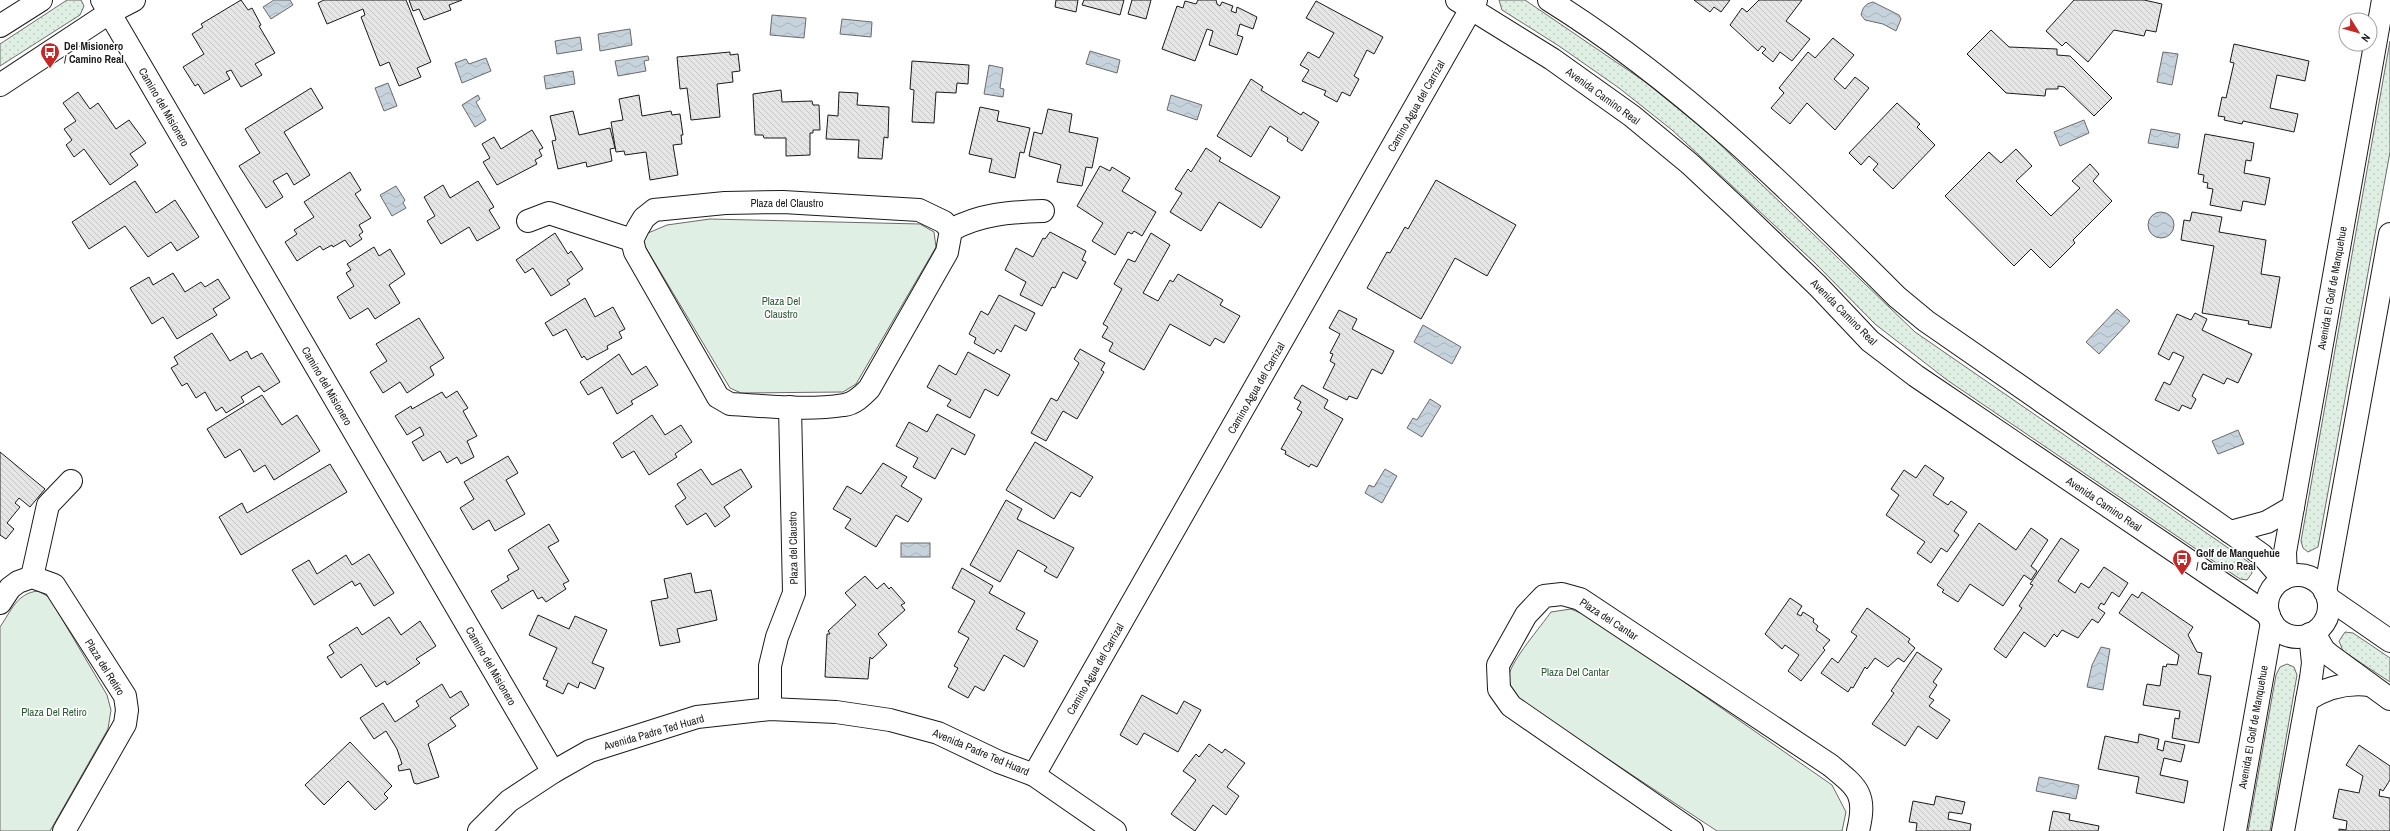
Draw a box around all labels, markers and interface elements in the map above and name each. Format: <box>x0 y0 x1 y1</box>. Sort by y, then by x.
north arrow <box>2338 12 2378 52</box>
text: N <box>2358 31 2374 45</box>
place label: Del Misionero / Camino Real <box>64 39 124 66</box>
bus stop icon: Del Misionero / Camino Real <box>39 41 61 69</box>
street label: Camino Agua del Carrizal <box>1384 58 1448 154</box>
street label: Avenida Camino Real <box>1562 64 1643 128</box>
street label: Camino del Misionero <box>136 65 192 149</box>
street label: Plaza del Claustro <box>750 196 824 210</box>
street label: Avenida El Golf de Manquehue <box>2314 225 2350 352</box>
street label: Avenida Camino Real <box>1807 275 1880 348</box>
park label: Plaza Del Claustro <box>762 294 800 321</box>
street label: Camino Agua del Carrizal <box>1224 340 1288 436</box>
street label: Camino del Misionero <box>299 344 355 428</box>
street label: Avenida Camino Real <box>2063 473 2144 534</box>
street label: Plaza del Claustro <box>785 511 801 585</box>
place label: Golf de Manquehue / Camino Real <box>2196 546 2280 573</box>
bus stop icon: Golf de Manquehue / Camino Real <box>2171 548 2193 576</box>
street label: Plaza del Cantar <box>1577 595 1641 643</box>
street label: Camino Agua del Carrizal <box>1063 621 1127 717</box>
street label: Camino del Misionero <box>463 624 519 708</box>
street label: Plaza del Retiro <box>82 636 128 698</box>
street label: Avenida El Golf de Manquehue <box>2235 664 2271 791</box>
park label: Plaza Del Cantar <box>1541 665 1609 679</box>
park label: Plaza Del Retiro <box>21 705 87 719</box>
street label: Avenida Padre Ted Huard <box>601 711 706 753</box>
street label: Avenida Padre Ted Huard <box>930 725 1031 779</box>

